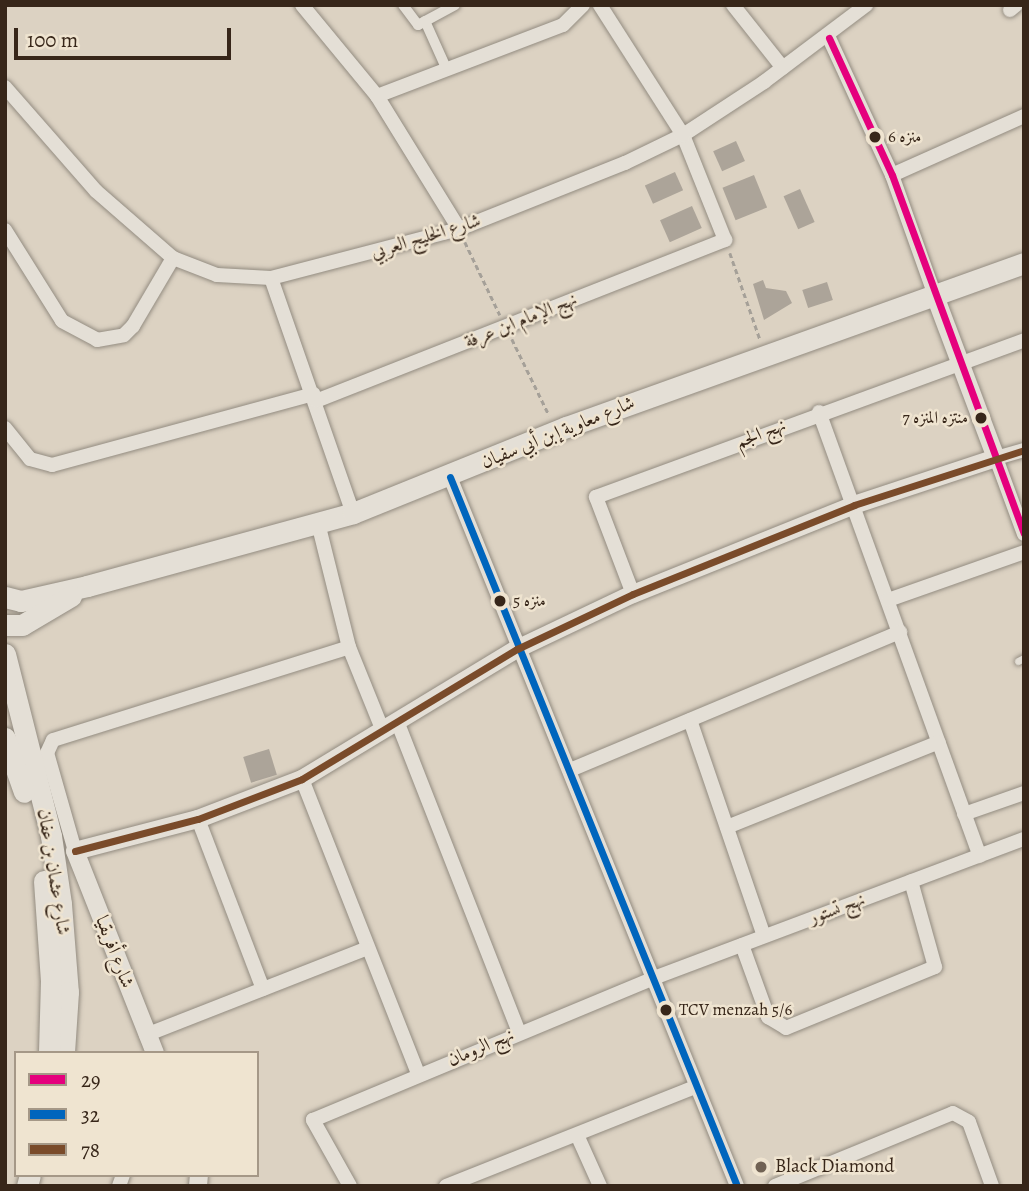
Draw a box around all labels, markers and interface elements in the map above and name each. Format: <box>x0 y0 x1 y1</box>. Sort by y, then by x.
scale bar <box>18 14 234 58</box>
text: 100 m <box>27 26 78 54</box>
place label: منزه 6 <box>888 127 921 147</box>
marker: منزه 6 <box>868 130 882 144</box>
street label: شارع الخليج العربي <box>368 209 484 265</box>
street label: نهج الإمام ابن عرفة <box>461 288 581 354</box>
street label: شارع معاوية إبن أبي سفيان <box>478 392 638 474</box>
place label: منتزه المنزه 7 <box>902 408 968 428</box>
marker: منتزه المنزه 7 <box>974 411 988 425</box>
street label: نهج الجم <box>733 414 789 454</box>
place label: منزه 5 <box>513 591 546 611</box>
marker: منزه 5 <box>493 594 507 608</box>
street label: شارع عثمان بن عفان <box>32 807 74 937</box>
street label: نهج تستور <box>806 888 868 930</box>
street label: شارع أفريقيا <box>90 913 138 991</box>
place label: TCV menzah 5/6 <box>679 1000 792 1020</box>
marker: TCV menzah 5/6 <box>659 1003 673 1017</box>
street label: نهج الرومان <box>444 1024 518 1072</box>
legend <box>14 1051 259 1177</box>
text: 29 <box>81 1066 101 1094</box>
text: 32 <box>81 1101 100 1129</box>
text: 78 <box>81 1136 100 1164</box>
place label: Black Diamond <box>775 1156 895 1178</box>
marker: Black Diamond <box>753 1159 769 1175</box>

